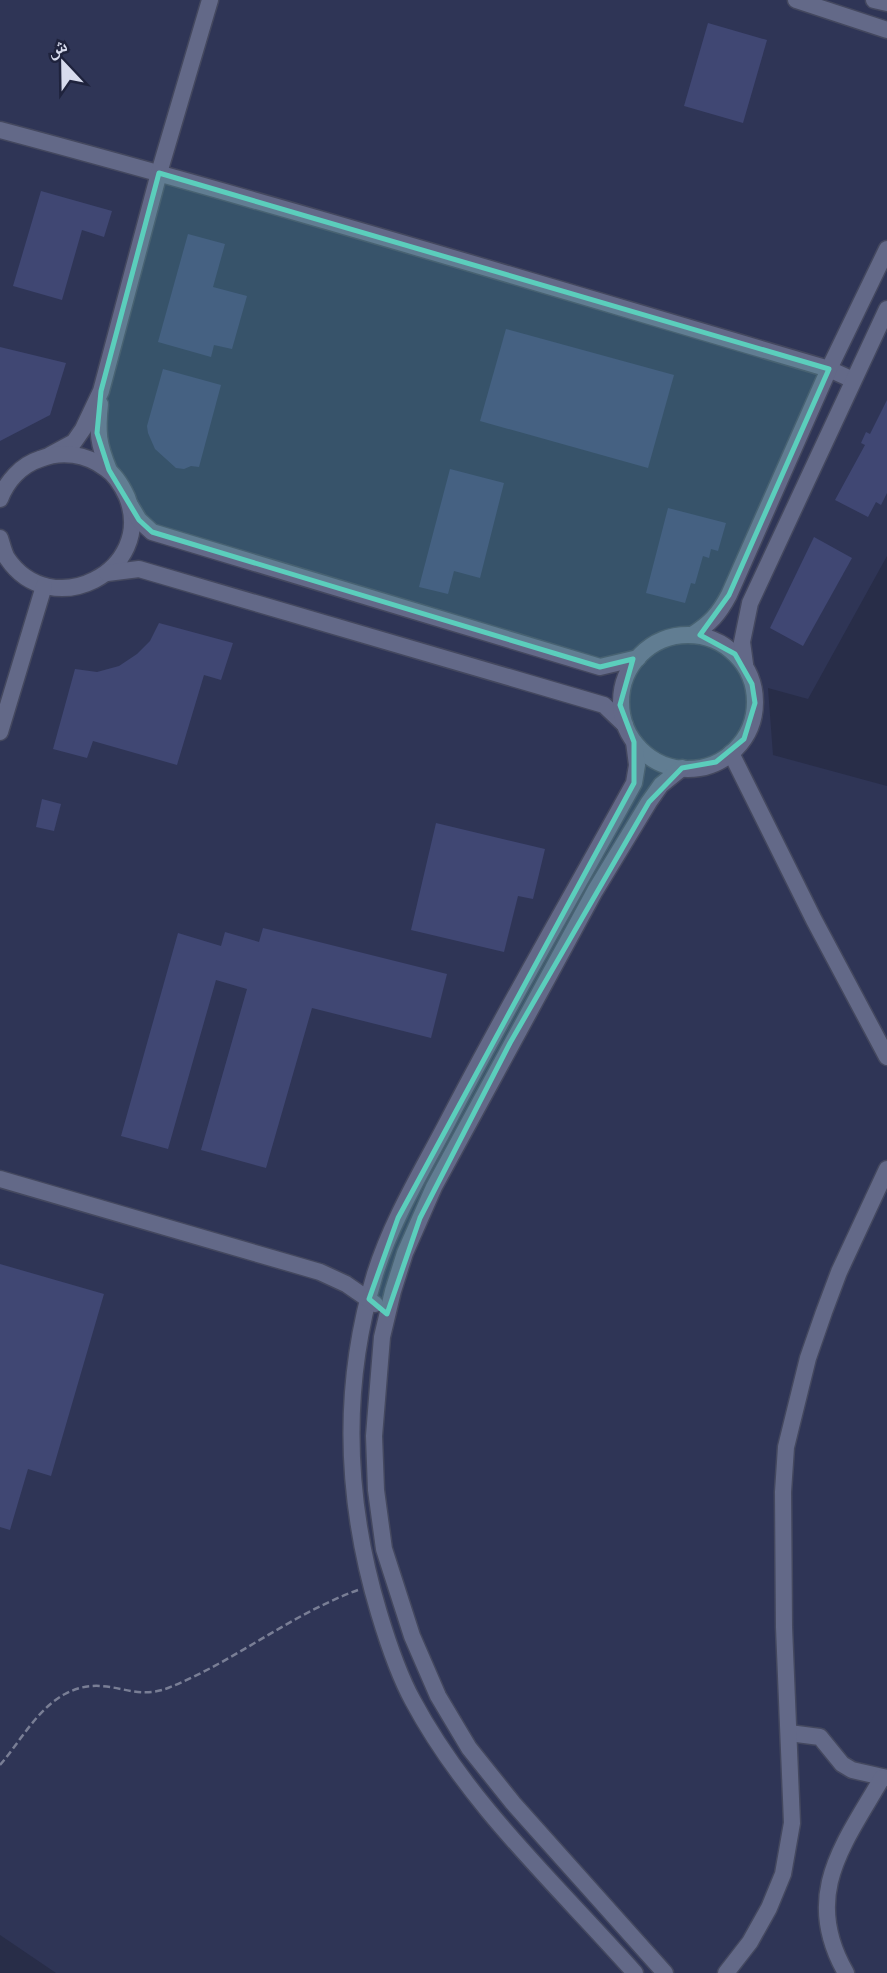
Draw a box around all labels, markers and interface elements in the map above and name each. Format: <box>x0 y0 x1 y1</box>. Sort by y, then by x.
north arrow <box>28 28 98 98</box>
text: ش <box>42 30 71 64</box>

